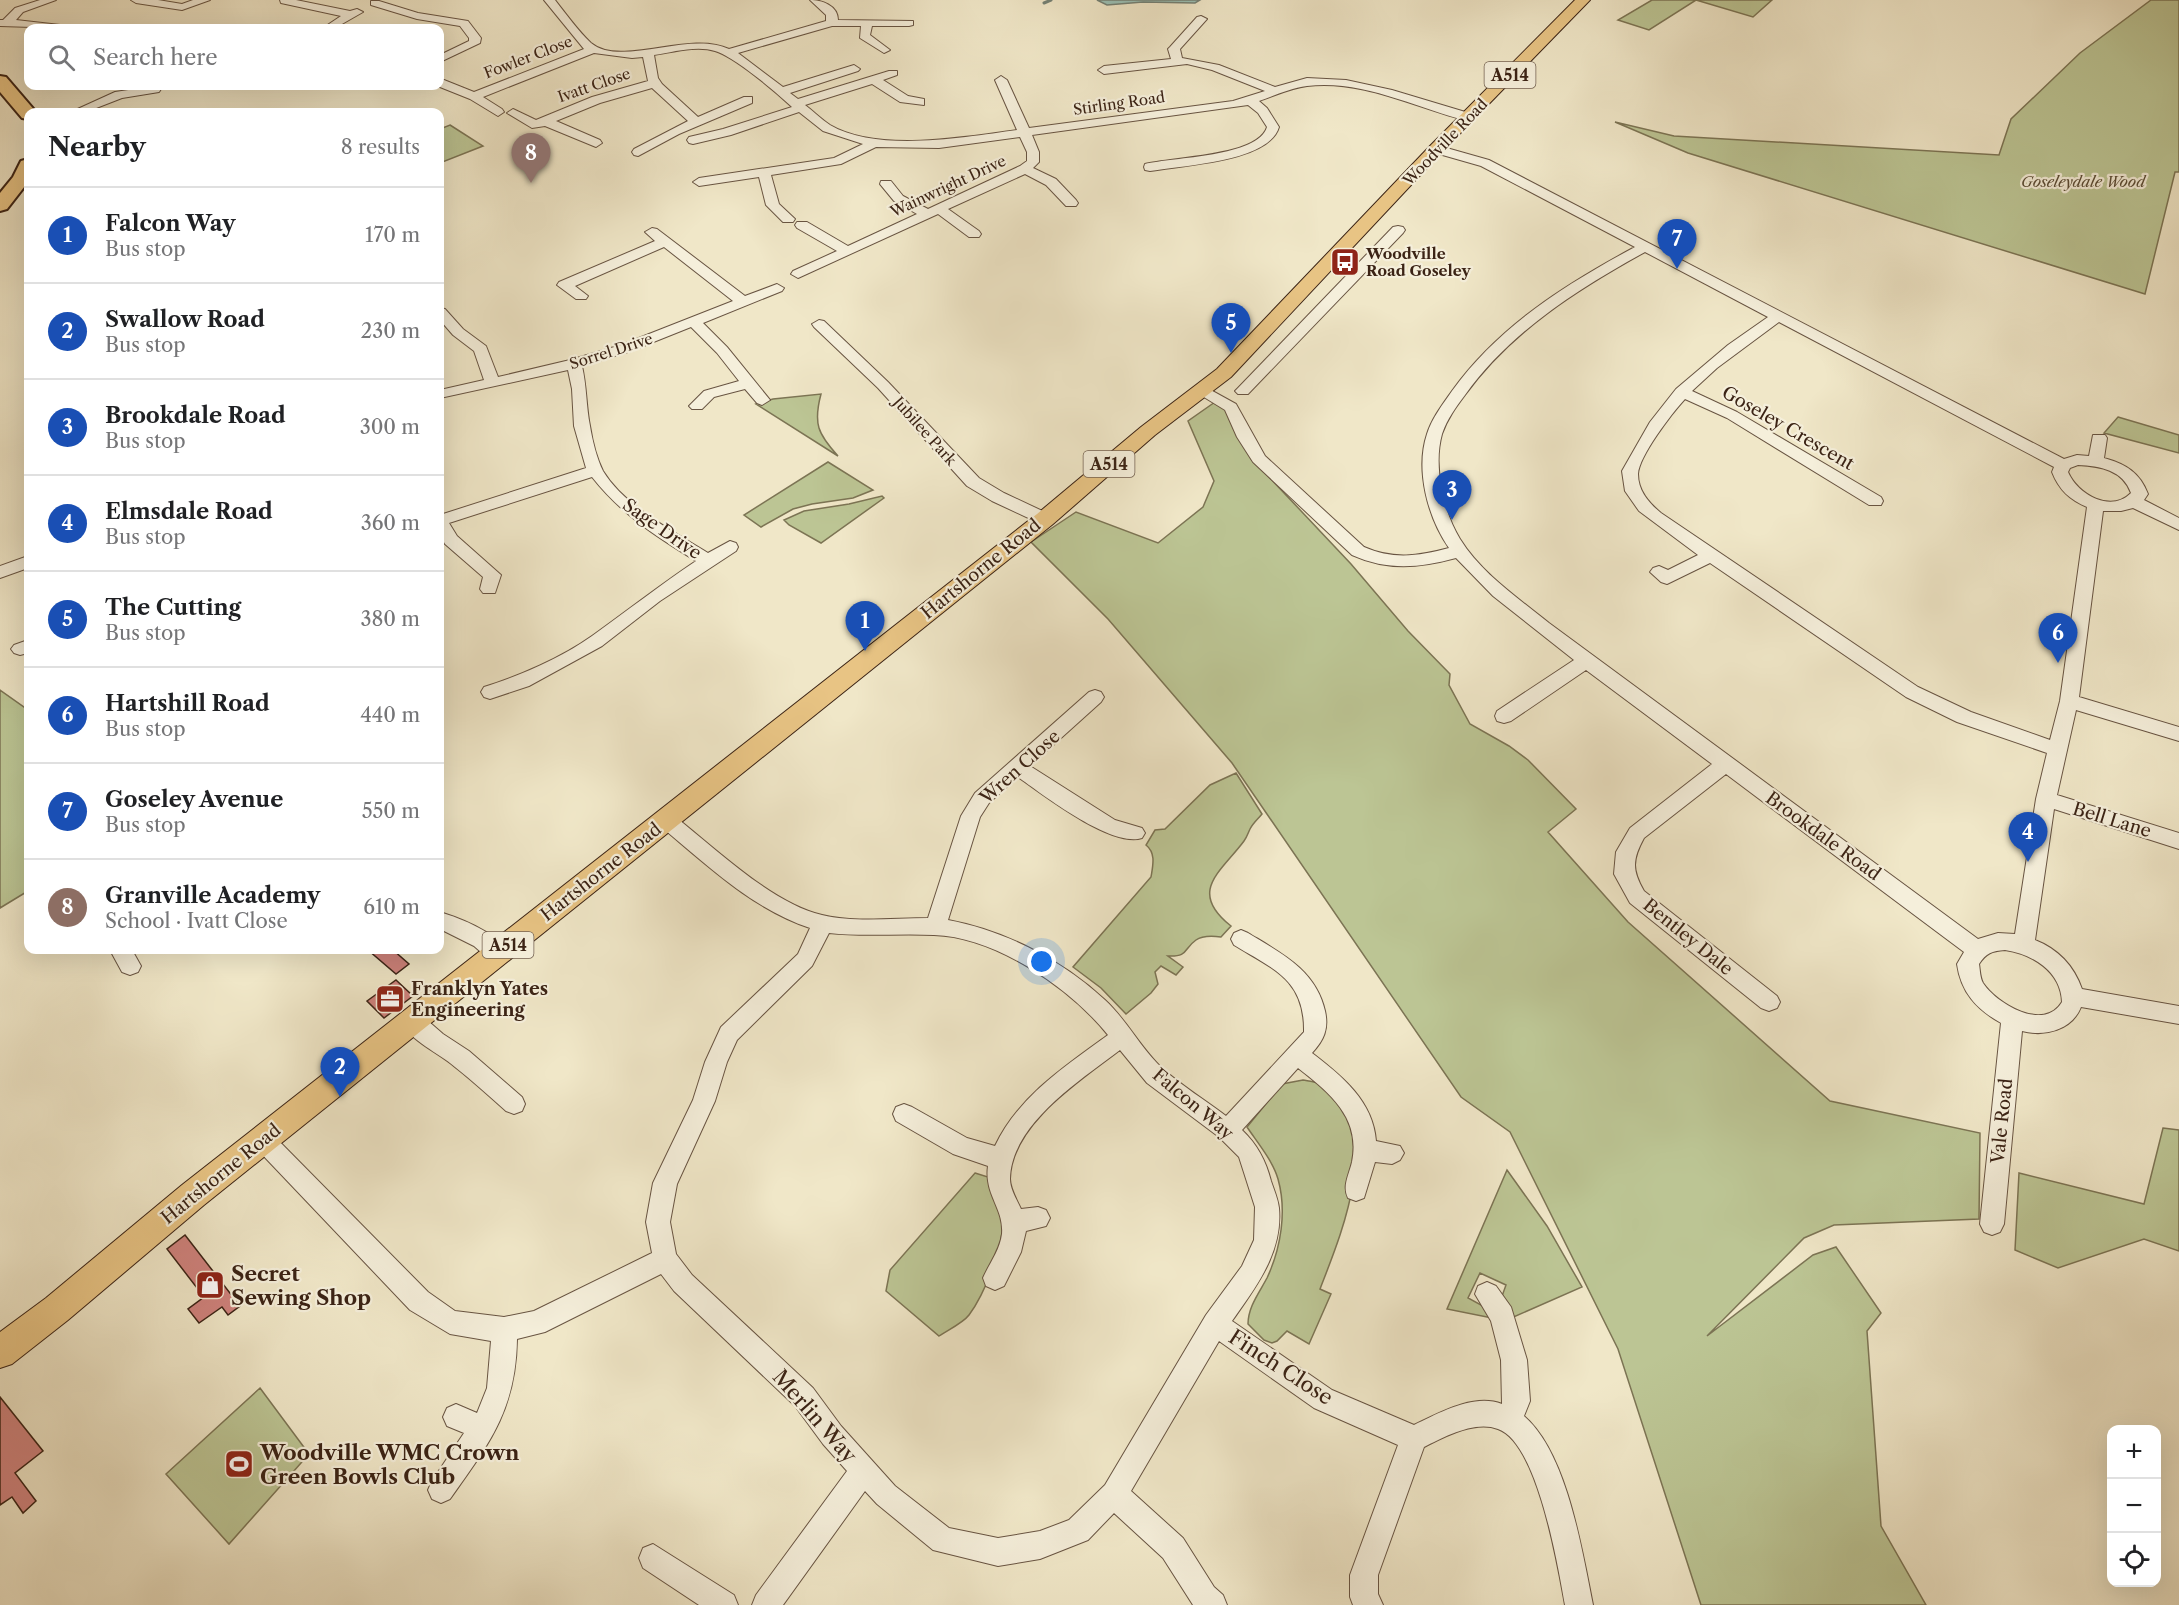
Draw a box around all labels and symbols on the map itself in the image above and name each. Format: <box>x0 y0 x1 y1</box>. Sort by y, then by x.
street label: Fowler Close <box>481 31 575 83</box>
road number: A514 <box>1484 62 1536 88</box>
street label: Ivatt Close <box>555 64 633 106</box>
street label: Stirling Road <box>1072 87 1166 119</box>
street label: Woodville Road <box>1398 95 1491 190</box>
pin: 8 <box>512 134 550 183</box>
street label: Wainwright Drive <box>886 151 1009 222</box>
park label: Goseleydale Wood <box>2021 172 2147 191</box>
pin: 7 <box>1658 220 1696 269</box>
place label: Woodville Road Goseley <box>1365 244 1472 280</box>
bus stop icon: Woodville Road Goseley <box>1329 246 1361 278</box>
pin: 5 <box>1212 304 1250 353</box>
street label: Sorrel Drive <box>567 329 655 373</box>
street label: Goseley Crescent <box>1718 381 1859 475</box>
street label: Jubilee Park <box>888 391 962 470</box>
road number: A514 <box>1084 451 1134 477</box>
pin: 3 <box>1432 470 1472 520</box>
street label: Sage Drive <box>618 494 706 564</box>
street label: Hartshorne Road <box>917 514 1045 624</box>
pin: 1 <box>846 602 884 651</box>
pin: 6 <box>2038 614 2078 663</box>
street label: Wren Close <box>975 725 1065 809</box>
street label: Brookdale Road <box>1761 787 1885 885</box>
street label: Bell Lane <box>2070 798 2154 842</box>
pin: 4 <box>2008 812 2048 862</box>
street label: Hartshorne Road <box>536 818 666 926</box>
street label: Bentley Dale <box>1639 894 1737 980</box>
road number: A514 <box>482 932 534 958</box>
your location <box>1027 947 1056 976</box>
place label: Franklyn Yates Engineering <box>411 978 548 1021</box>
office icon: Franklyn Yates Engineering <box>374 983 406 1015</box>
pin: 2 <box>320 1048 360 1097</box>
street label: Falcon Way <box>1148 1064 1239 1145</box>
street label: Vale Road <box>1986 1077 2017 1166</box>
street label: Hartshorne Road <box>157 1119 285 1229</box>
place label: Secret Sewing Shop <box>231 1261 371 1310</box>
shop icon: Secret Sewing Shop <box>194 1269 226 1301</box>
street label: Finch Close <box>1224 1324 1338 1410</box>
street label: Merlin Way <box>768 1364 862 1468</box>
place label: Woodville WMC Crown Green Bowls Club <box>259 1440 520 1489</box>
sports icon: Woodville WMC Crown Green Bowls Club <box>223 1448 255 1480</box>

